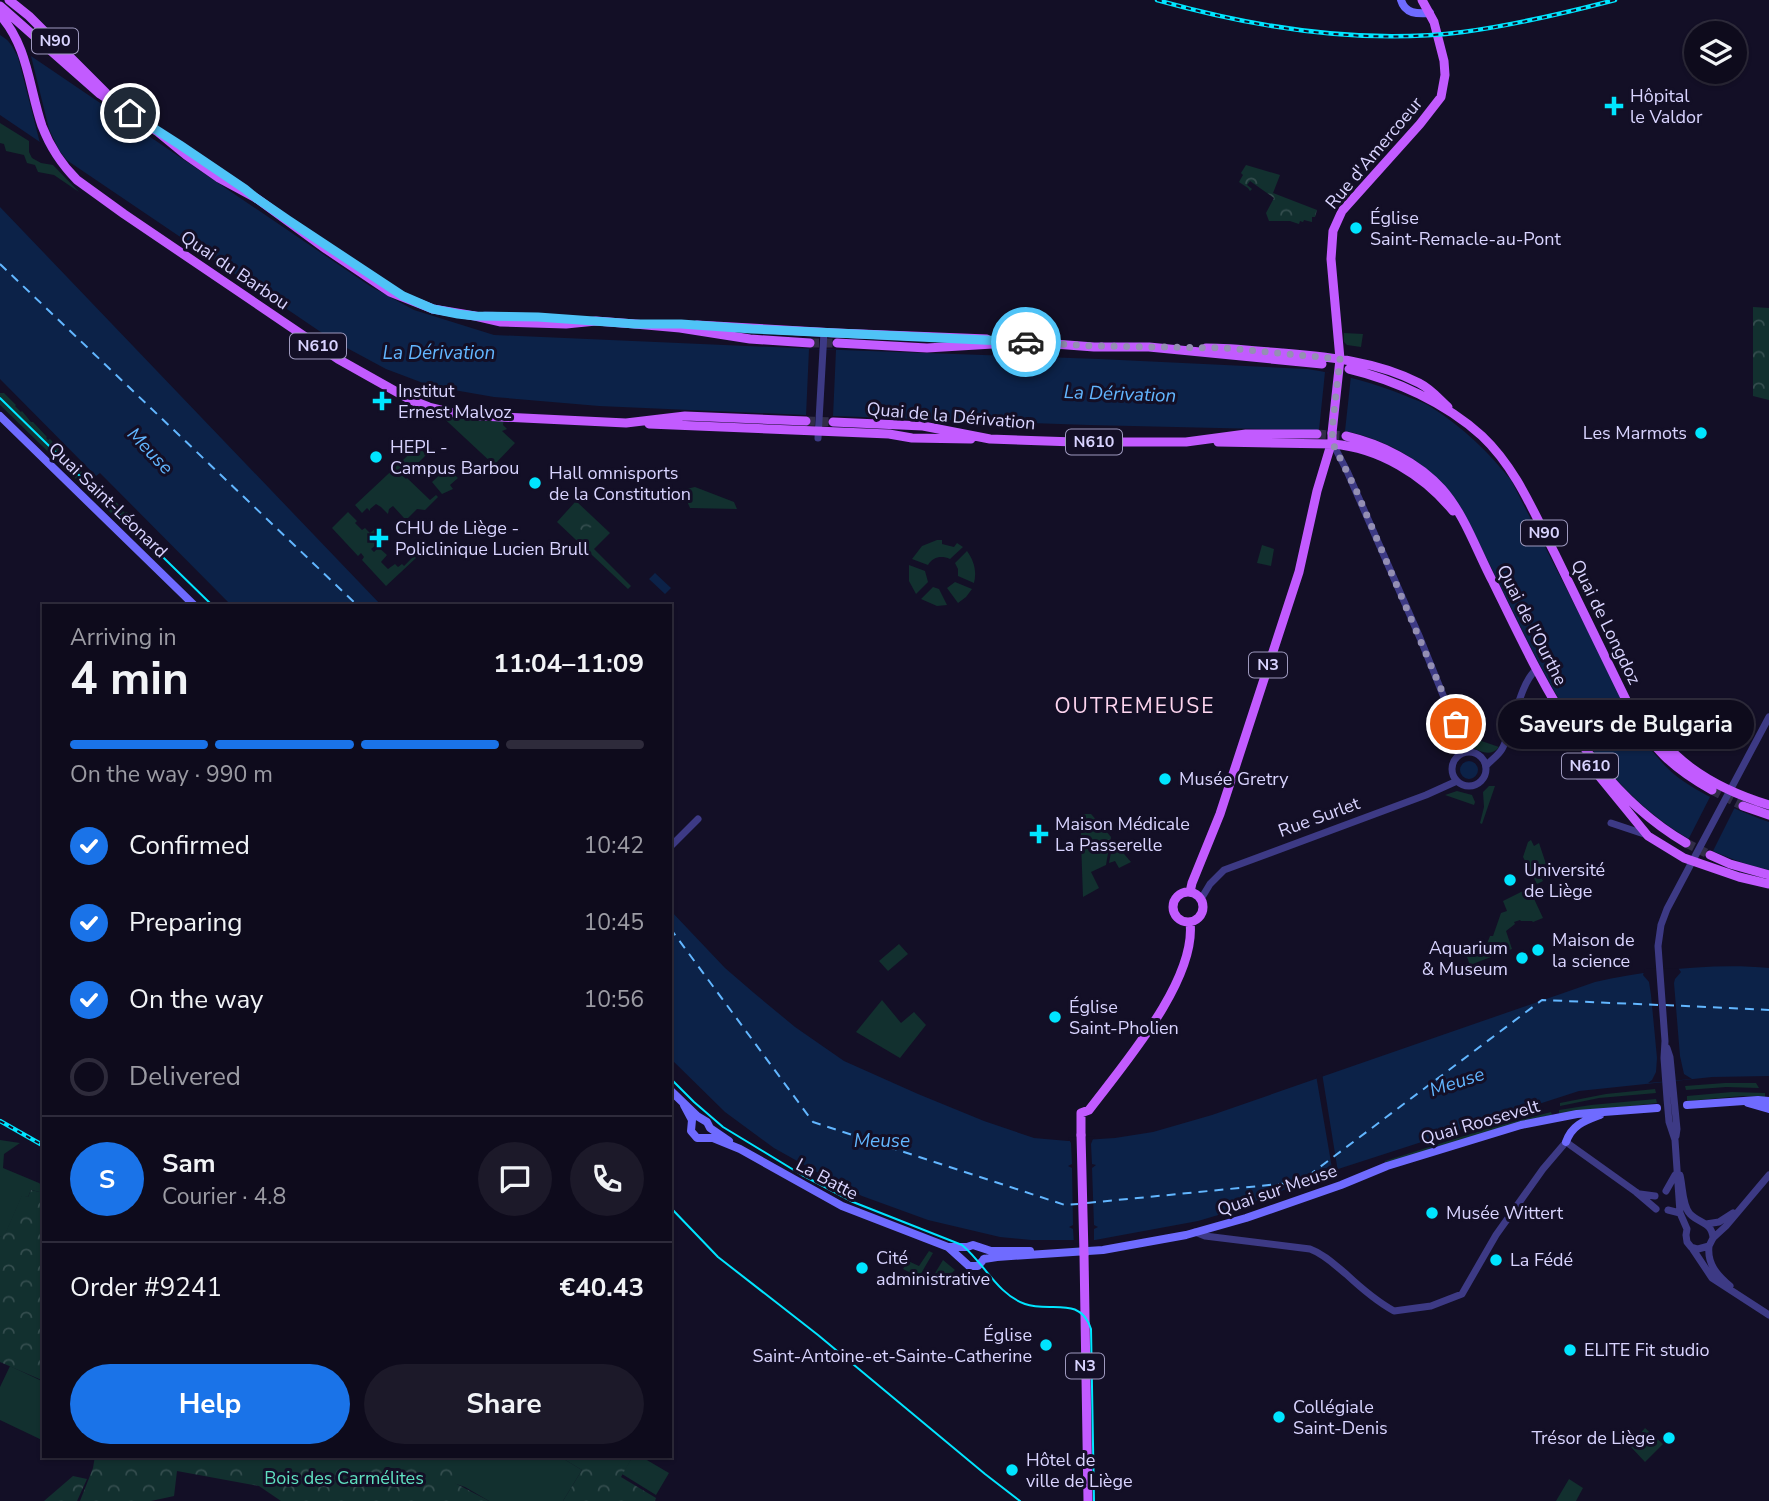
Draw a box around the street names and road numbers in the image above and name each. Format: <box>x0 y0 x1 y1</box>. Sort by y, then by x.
road number: N90 <box>32 28 78 54</box>
street label: Rue d'Amercoeur <box>1320 91 1428 214</box>
street label: Quai du Barbou <box>176 225 294 315</box>
road number: N610 <box>290 334 346 358</box>
street label: Quai de la Dérivation <box>866 397 1036 435</box>
road number: N610 <box>1066 430 1122 454</box>
street label: Quai Saint-Léonard <box>43 437 173 563</box>
road number: N90 <box>1521 520 1567 546</box>
street label: Quai de Longdoz <box>1565 556 1647 688</box>
street label: Quai de l'Ourthe <box>1491 561 1573 689</box>
road number: N3 <box>1249 652 1287 678</box>
road number: N610 <box>1562 754 1618 778</box>
street label: Rue Surlet <box>1275 791 1364 843</box>
street label: Quai Roosevelt <box>1418 1093 1543 1150</box>
street label: La Batte <box>792 1153 862 1205</box>
street label: Quai sur Meuse <box>1214 1158 1340 1222</box>
road number: N3 <box>1066 1354 1104 1378</box>

